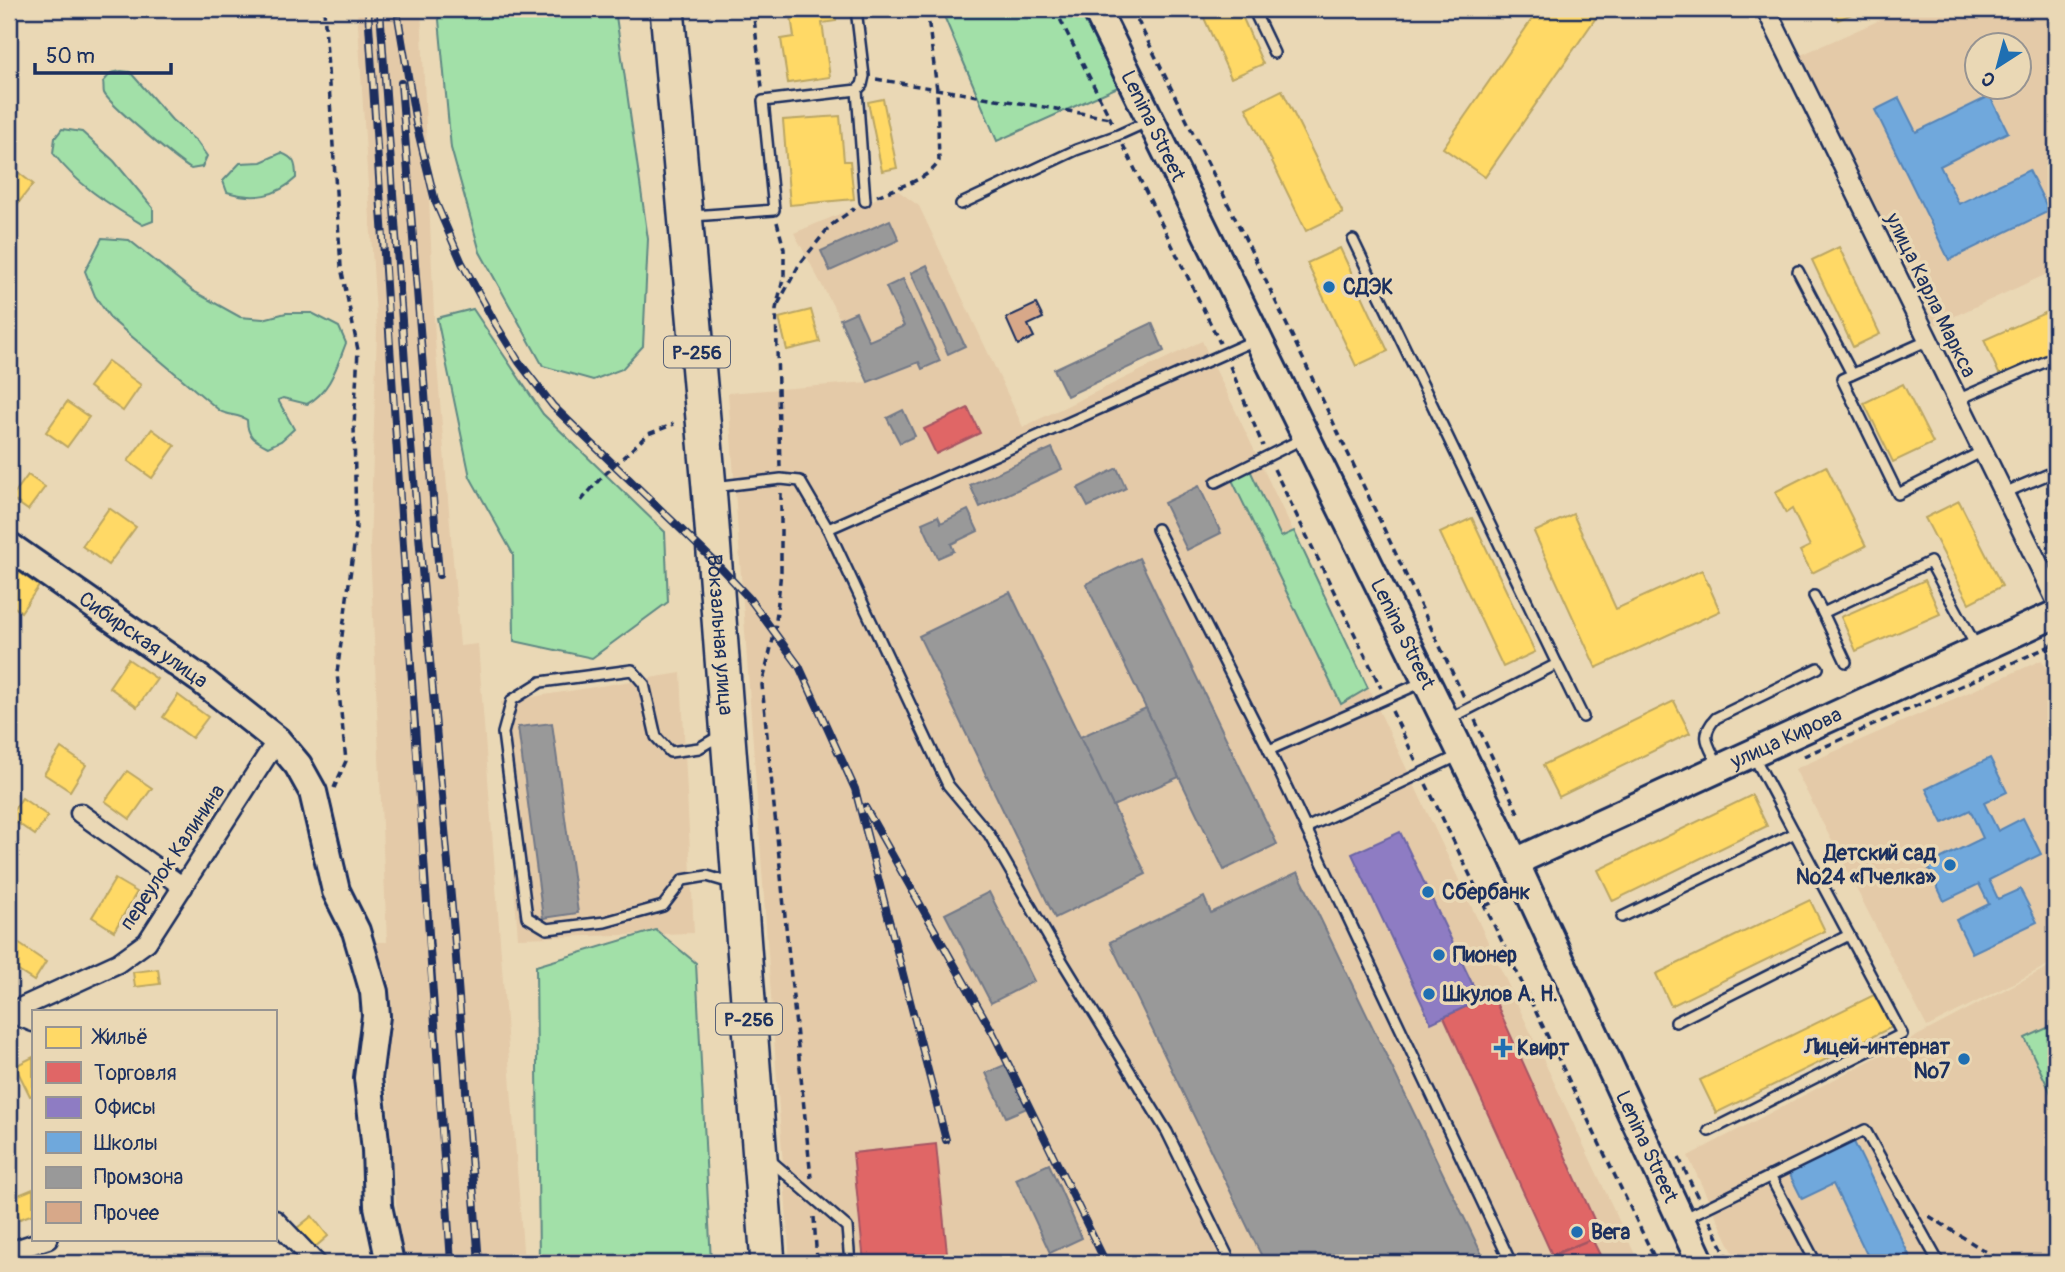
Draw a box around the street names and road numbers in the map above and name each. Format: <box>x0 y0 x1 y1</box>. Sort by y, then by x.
street label: Lenina Street <box>1114 66 1192 186</box>
street label: улица Карла Маркса <box>1879 207 1982 382</box>
road number: Р-256 <box>664 336 730 368</box>
street label: Вокзальная улица <box>700 553 739 716</box>
street label: Lenina Street <box>1364 574 1441 694</box>
street label: Сибирская улица <box>73 586 214 694</box>
street label: улица Кирова <box>1725 701 1846 776</box>
street label: переулок Калинина <box>114 779 231 935</box>
road number: Р-256 <box>716 1004 782 1035</box>
street label: Lenina Street <box>1609 1086 1684 1208</box>

